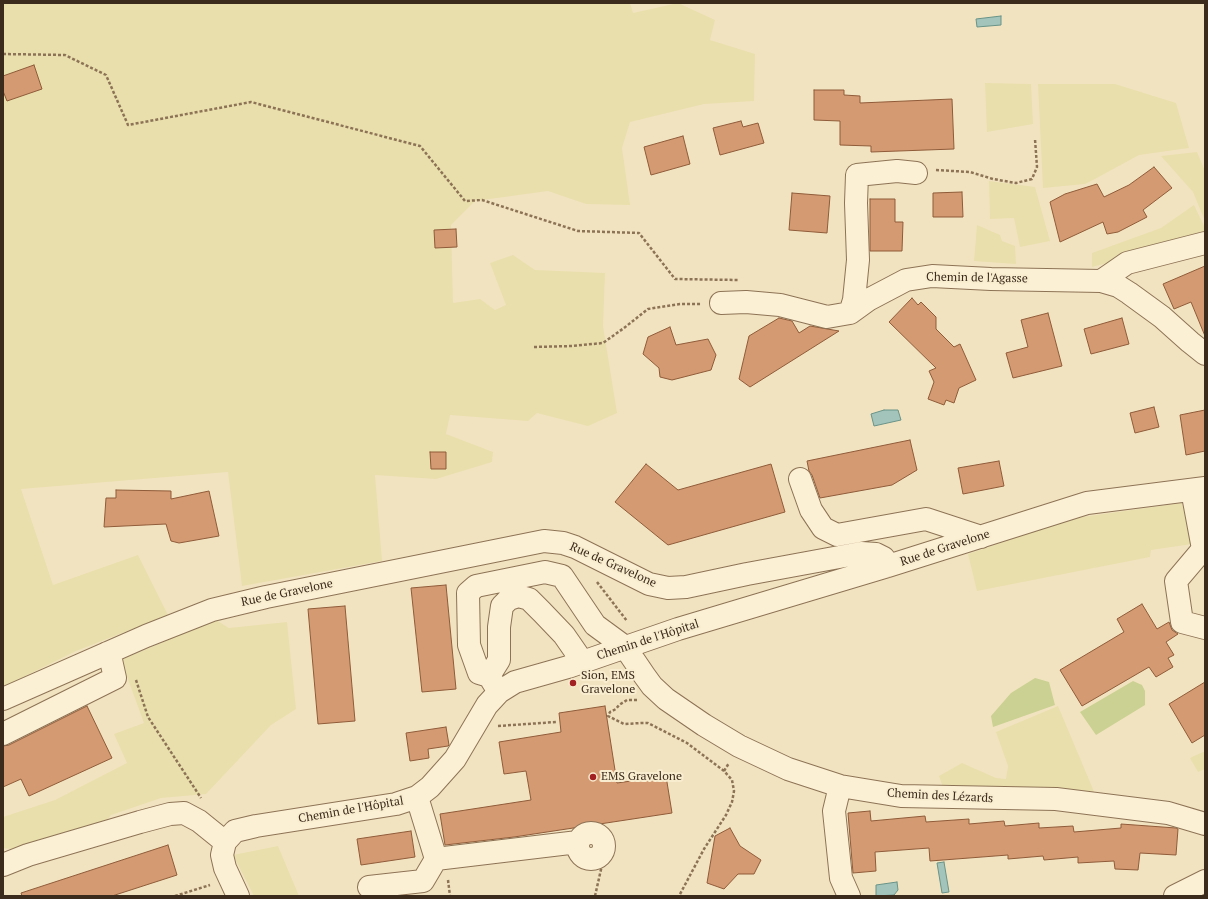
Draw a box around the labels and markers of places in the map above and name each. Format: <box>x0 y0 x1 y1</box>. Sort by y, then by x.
place label: Sion, EMS Gravelone <box>581 669 635 697</box>
marker: Sion, EMS Gravelone <box>568 678 578 688</box>
place label: EMS Gravelone <box>601 770 682 784</box>
marker: EMS Gravelone <box>588 772 598 782</box>

